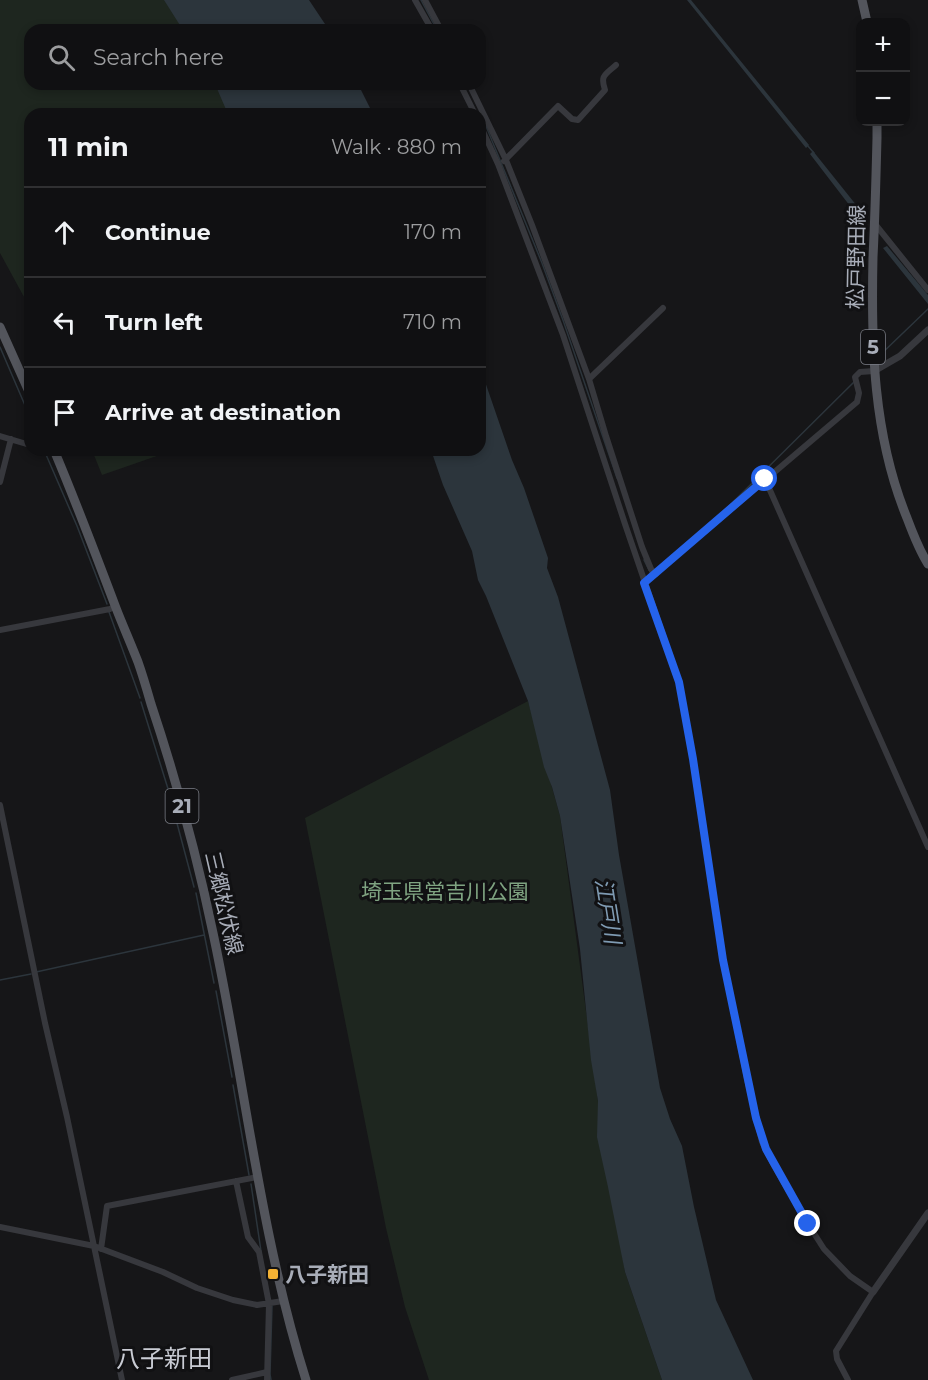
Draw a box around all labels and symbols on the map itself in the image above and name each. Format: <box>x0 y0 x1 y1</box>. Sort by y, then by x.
street label: 松戸野田線 <box>843 204 869 310</box>
road number: 5 <box>861 330 885 364</box>
route start <box>751 465 777 491</box>
road number: 21 <box>166 789 198 823</box>
street label: 三郷松伏線 <box>200 849 248 957</box>
water label: 江戸川 <box>590 876 627 948</box>
park label: 埼玉県営吉川公園 <box>361 879 529 904</box>
route end <box>794 1210 820 1236</box>
place label: 八子新田 <box>285 1262 369 1287</box>
marker: 八子新田 <box>266 1267 280 1281</box>
district label: 八子新田 <box>116 1344 212 1373</box>

